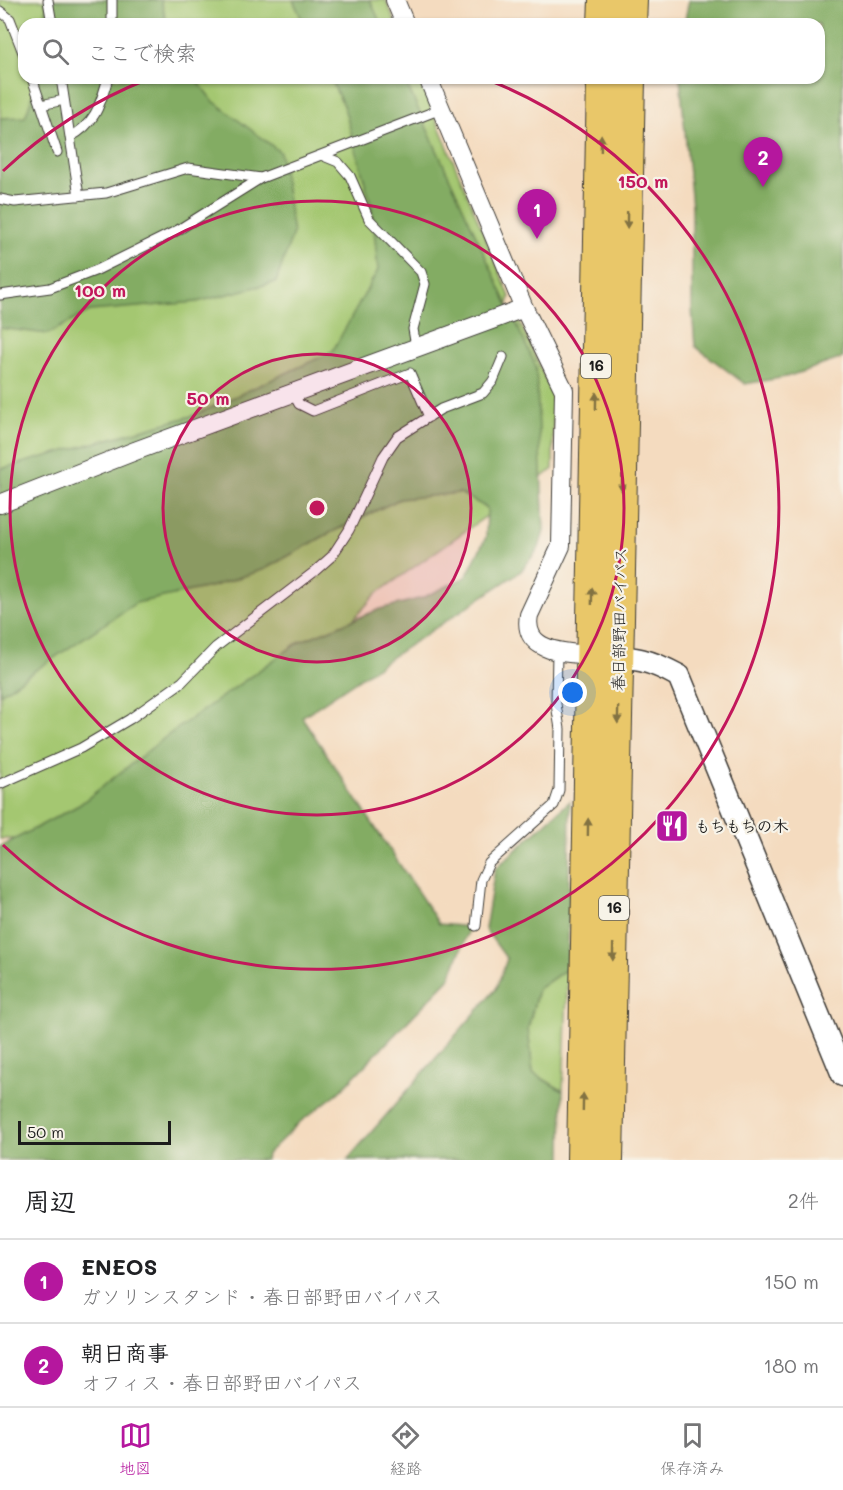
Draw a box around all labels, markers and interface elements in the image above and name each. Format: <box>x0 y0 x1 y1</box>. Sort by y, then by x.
search box <box>18 18 825 84</box>
icon: search <box>39 35 72 68</box>
text: ここで検索 <box>87 38 197 67</box>
one-way arrow <box>596 134 606 153</box>
pin: 2 <box>744 138 783 187</box>
text: 150 m <box>618 169 668 193</box>
pin: 1 <box>518 190 556 239</box>
one-way arrow <box>622 211 632 230</box>
text: 100 m <box>74 278 126 302</box>
road number: 16 <box>581 354 611 378</box>
text: 50 m <box>187 386 229 410</box>
one-way arrow <box>591 392 601 411</box>
one-way arrow <box>617 474 627 493</box>
centre of rings <box>307 498 327 518</box>
street label: 春日部野田バイパス <box>607 547 630 691</box>
one-way arrow <box>587 587 597 606</box>
your location <box>558 678 587 707</box>
one-way arrow <box>613 706 623 725</box>
restaurant icon: もちもちの木 <box>654 808 690 844</box>
place label: もちもちの木 <box>695 815 788 836</box>
one-way arrow <box>584 817 593 836</box>
road number: 16 <box>599 896 629 920</box>
one-way arrow <box>608 943 618 962</box>
one-way arrow <box>578 1092 588 1111</box>
scale bar <box>18 1118 171 1146</box>
text: 50 m <box>27 1121 64 1142</box>
text: 周辺 <box>24 1184 76 1218</box>
text: 2件 <box>788 1187 819 1213</box>
text: ENEOS <box>81 1252 158 1281</box>
text: 1 <box>39 1268 48 1294</box>
text: 150 m <box>764 1268 819 1294</box>
text: ガソリンスタンド · 春日部野田バイパス <box>81 1283 443 1309</box>
text: 朝日商事 <box>81 1338 169 1367</box>
text: 2 <box>38 1352 49 1378</box>
text: 180 m <box>763 1352 819 1378</box>
text: オフィス · 春日部野田バイパス <box>81 1369 362 1395</box>
tab: 地図 <box>119 1419 152 1479</box>
tab: 経路 <box>389 1419 422 1479</box>
tab: 保存済み <box>660 1419 724 1479</box>

